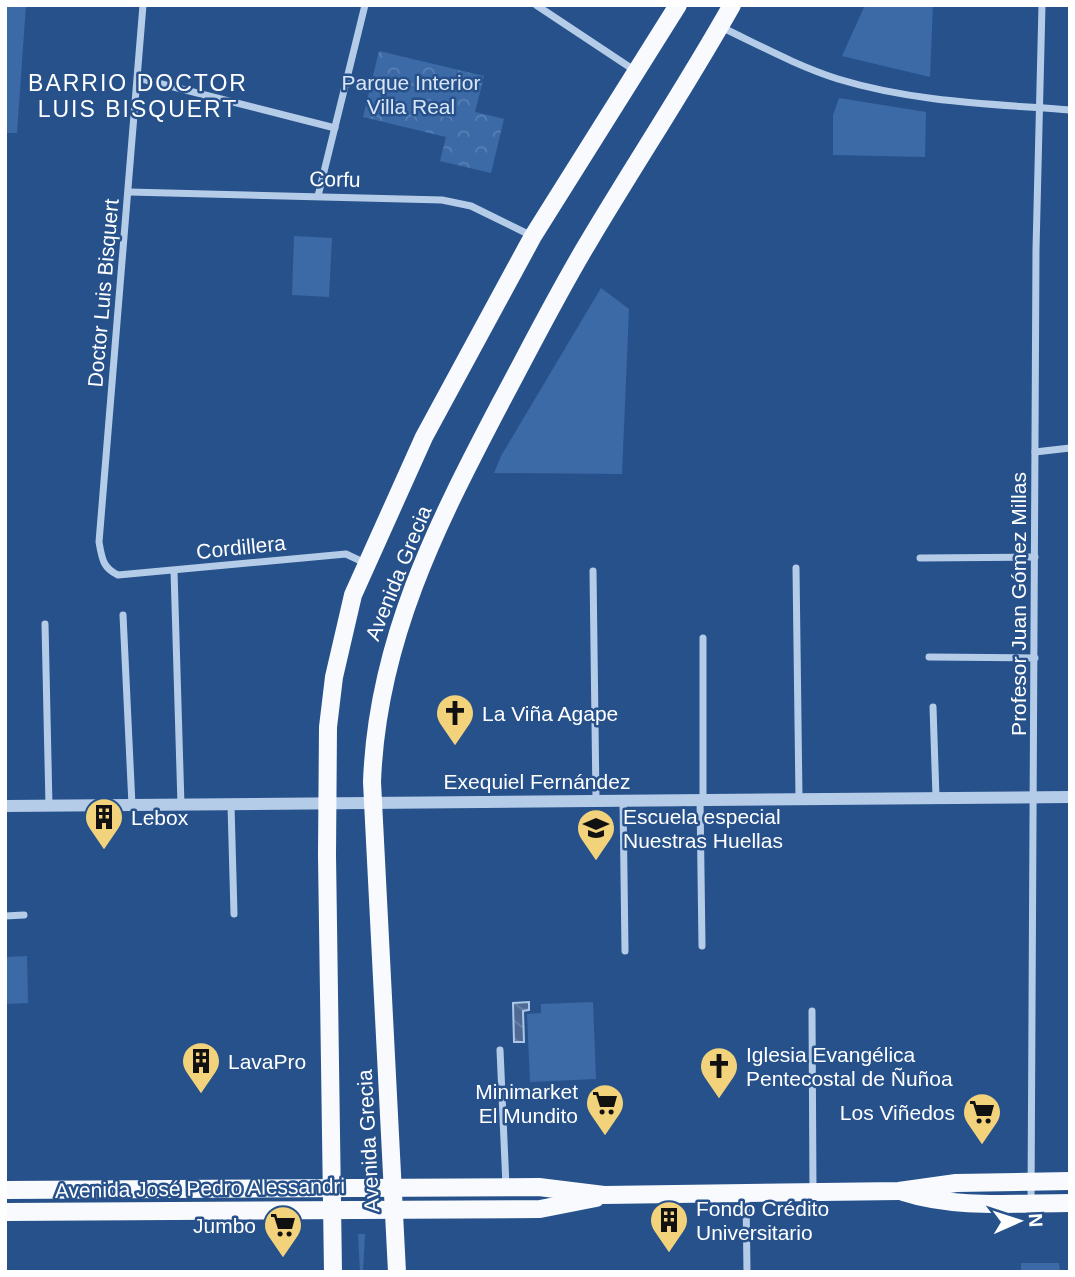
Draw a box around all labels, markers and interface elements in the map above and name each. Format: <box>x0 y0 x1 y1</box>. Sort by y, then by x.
district label: BARRIO DOCTOR LUIS BISQUERT <box>28 70 248 122</box>
park label: Parque Interior Villa Real <box>342 71 480 118</box>
street label: Corfu <box>309 167 361 191</box>
street label: Doctor Luis Bisquert <box>83 198 123 388</box>
street label: Profesor Juan Gómez Millas <box>1007 472 1030 736</box>
street label: Avenida Grecia <box>361 502 436 644</box>
street label: Cordillera <box>195 531 287 563</box>
church icon: La Viña Agape <box>434 692 476 747</box>
place label: La Viña Agape <box>482 702 618 725</box>
street label: Exequiel Fernández <box>444 770 630 793</box>
building icon: Lebox <box>83 796 125 851</box>
place label: Escuela especial Nuestras Huellas <box>623 805 783 852</box>
place label: Lebox <box>131 806 189 829</box>
school or university icon: Escuela especial Nuestras Huellas <box>575 807 617 862</box>
building icon: LavaPro <box>180 1040 222 1095</box>
place label: Iglesia Evangélica Pentecostal de Ñuñoa <box>746 1043 953 1090</box>
church icon: Iglesia Evangélica Pentecostal de Ñuñoa <box>698 1045 740 1100</box>
place label: LavaPro <box>228 1050 306 1073</box>
street label: Avenida Grecia <box>353 1069 383 1213</box>
place label: Minimarket El Mundito <box>475 1080 578 1127</box>
supermarket icon: Minimarket El Mundito <box>584 1082 626 1137</box>
supermarket icon: Los Viñedos <box>961 1091 1003 1146</box>
place label: Los Viñedos <box>840 1101 955 1124</box>
street label: Avenida José Pedro Alessandri <box>55 1174 345 1202</box>
north arrow <box>984 1186 1054 1256</box>
place label: Fondo Crédito Universitario <box>696 1197 829 1244</box>
building icon: Fondo Crédito Universitario <box>648 1199 690 1254</box>
supermarket icon: Jumbo <box>262 1204 304 1259</box>
text: N <box>1025 1213 1046 1228</box>
place label: Jumbo <box>193 1214 256 1237</box>

